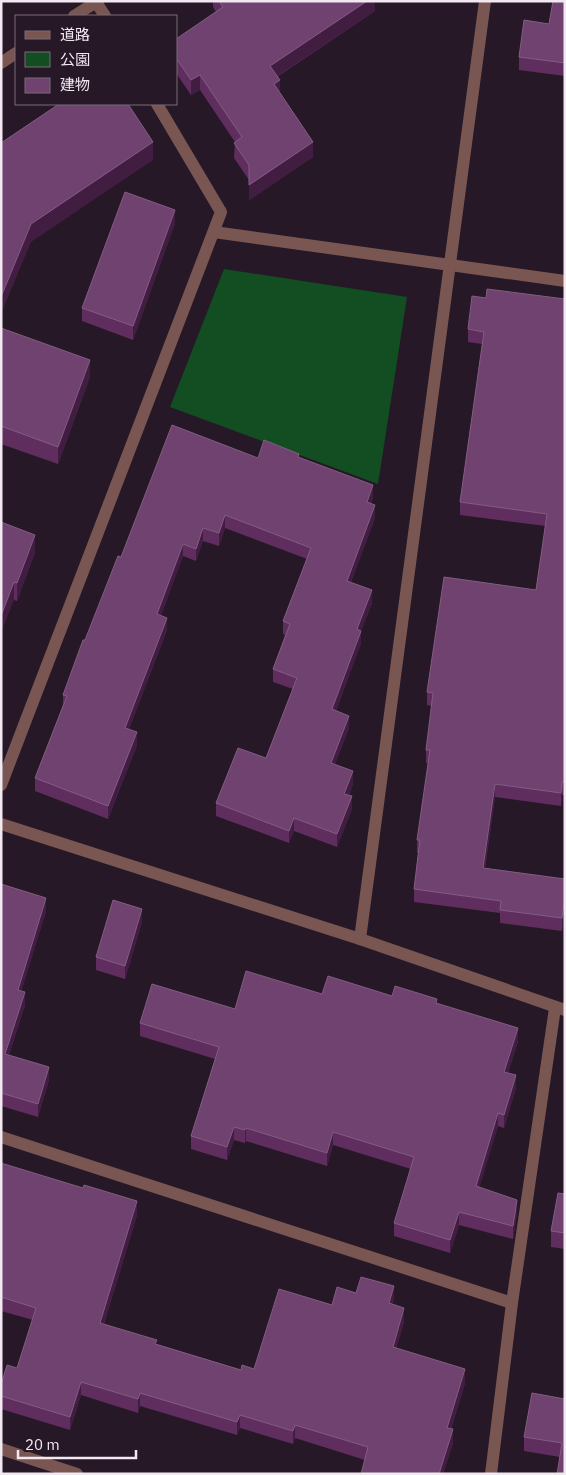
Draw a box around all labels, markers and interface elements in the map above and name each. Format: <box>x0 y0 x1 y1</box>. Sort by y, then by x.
legend <box>15 15 178 105</box>
text: 道路 <box>60 25 90 44</box>
text: 公園 <box>60 50 90 69</box>
text: 建物 <box>60 75 90 94</box>
scale bar <box>18 1428 135 1460</box>
text: 20 m <box>25 1435 60 1454</box>

